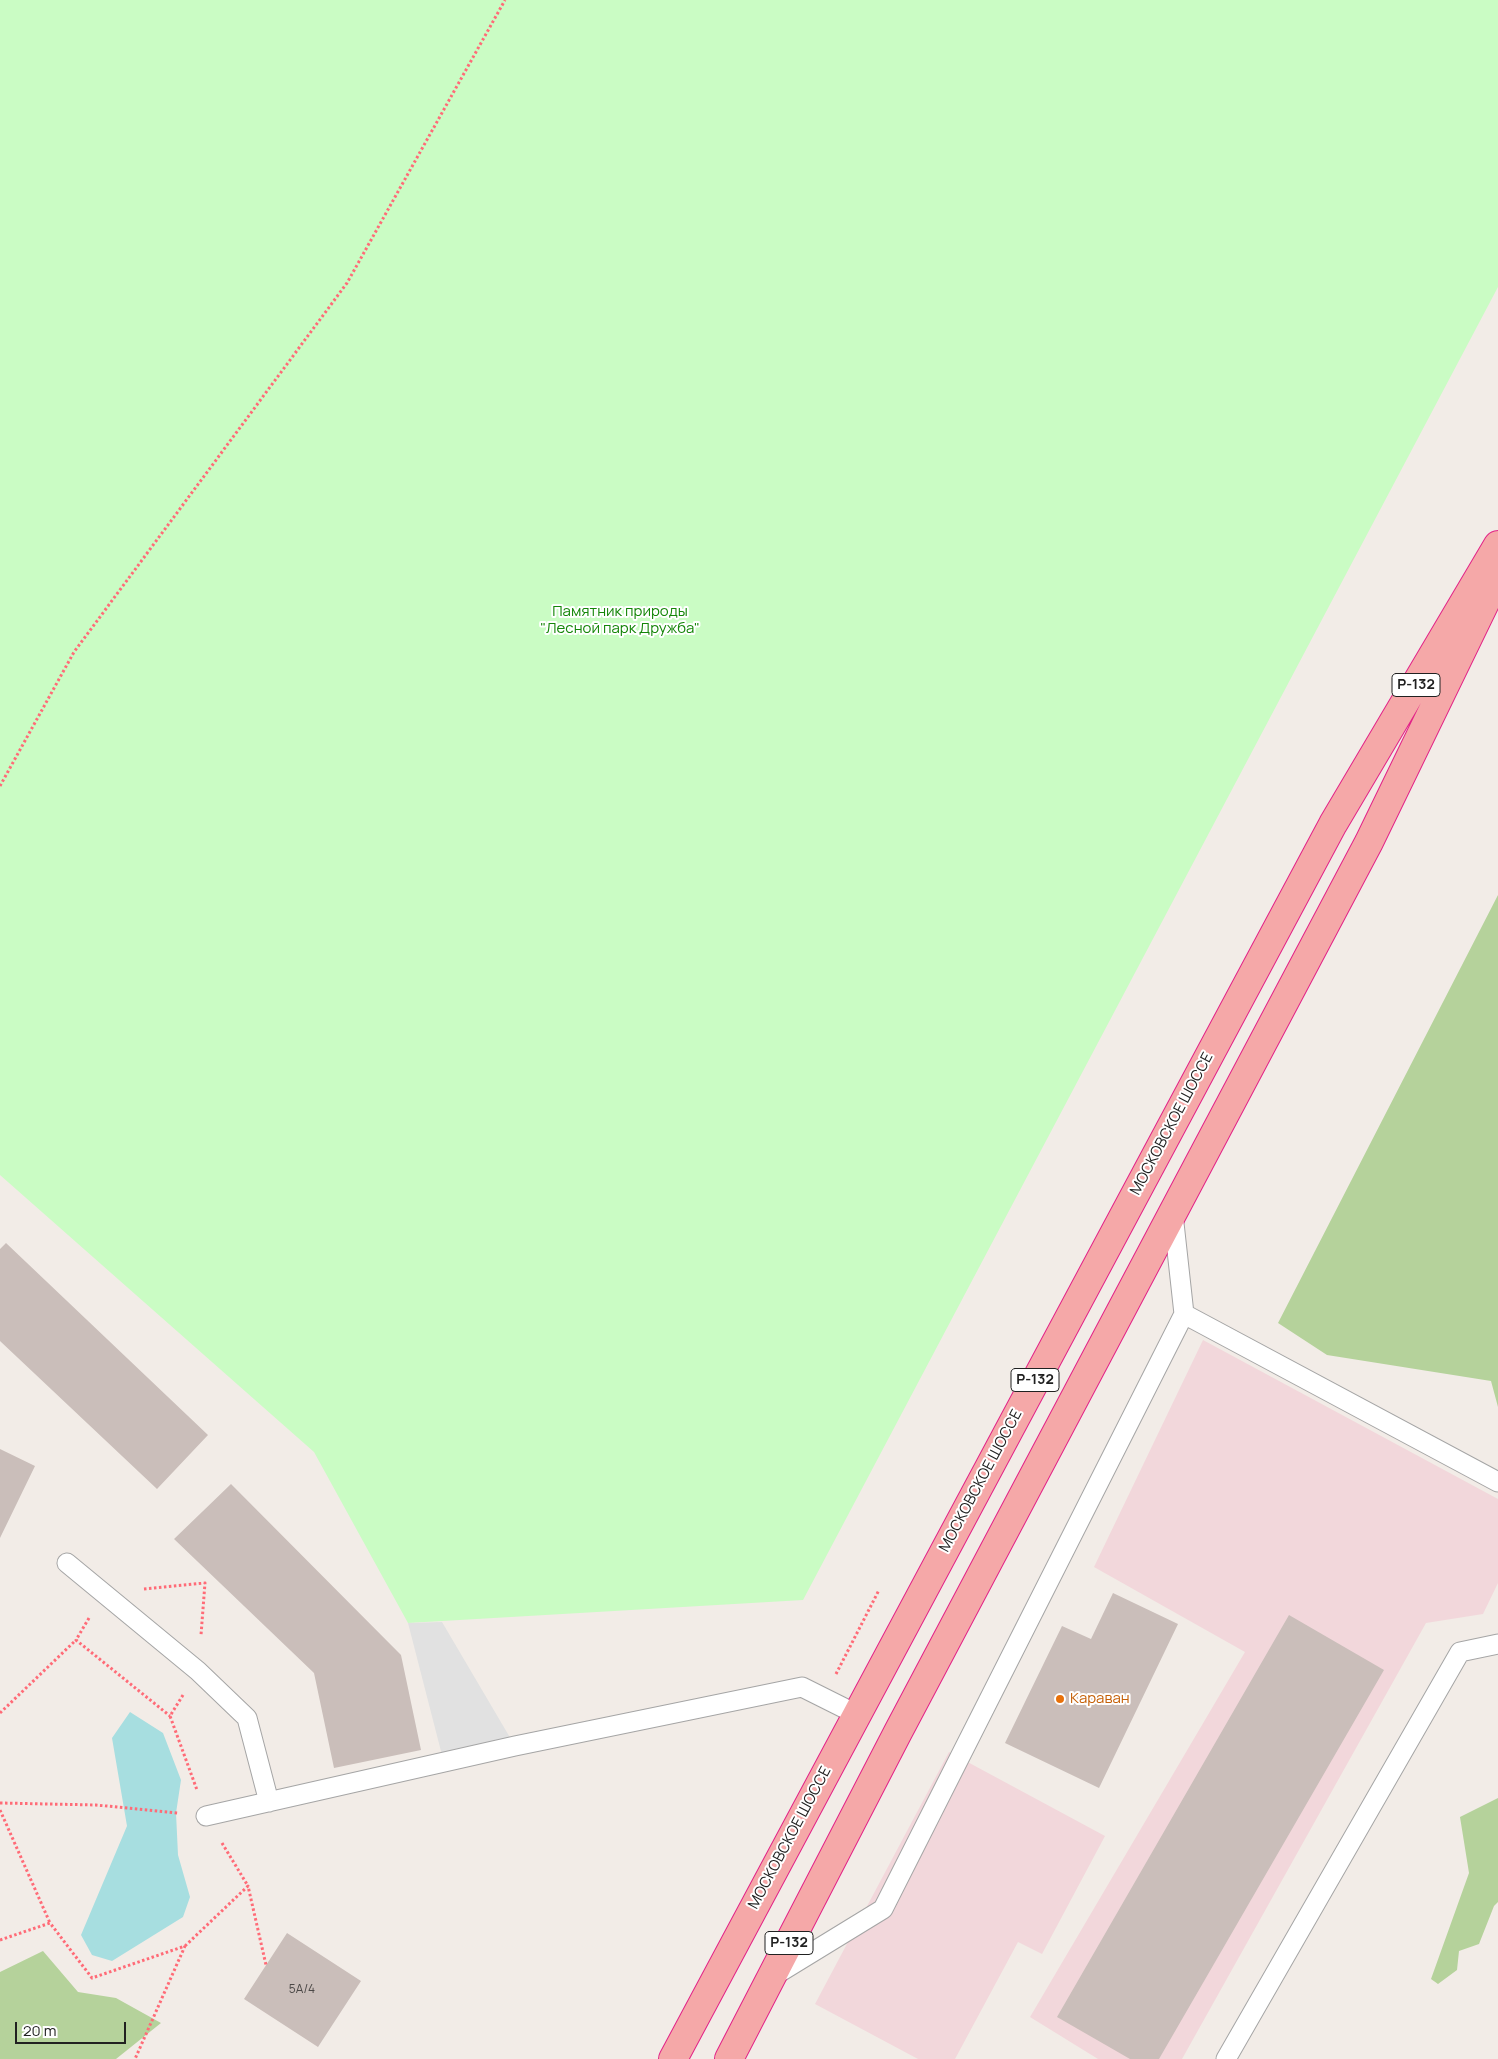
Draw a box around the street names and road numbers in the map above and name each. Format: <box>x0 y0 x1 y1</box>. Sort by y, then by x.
road number: Р-132 <box>1392 674 1440 696</box>
street label: МОСКОВСКОЕ ШОССЕ <box>1127 1050 1217 1198</box>
road number: Р-132 <box>1011 1368 1059 1392</box>
street label: МОСКОВСКОЕ ШОССЕ <box>936 1407 1026 1555</box>
street label: МОСКОВСКОЕ ШОССЕ <box>745 1764 835 1912</box>
road number: Р-132 <box>765 1932 813 1955</box>

